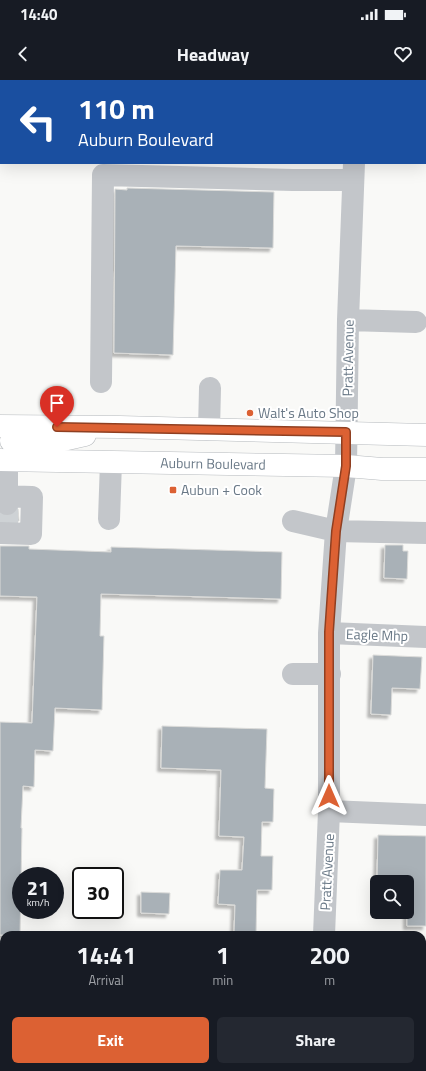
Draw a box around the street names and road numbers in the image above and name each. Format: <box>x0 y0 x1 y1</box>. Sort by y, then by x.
street label: Pratt Avenue <box>336 319 359 397</box>
street label: Auburn Boulevard <box>160 452 266 475</box>
street label: Eagle Mhp <box>346 623 408 646</box>
street label: Pratt Avenue <box>314 833 339 911</box>

